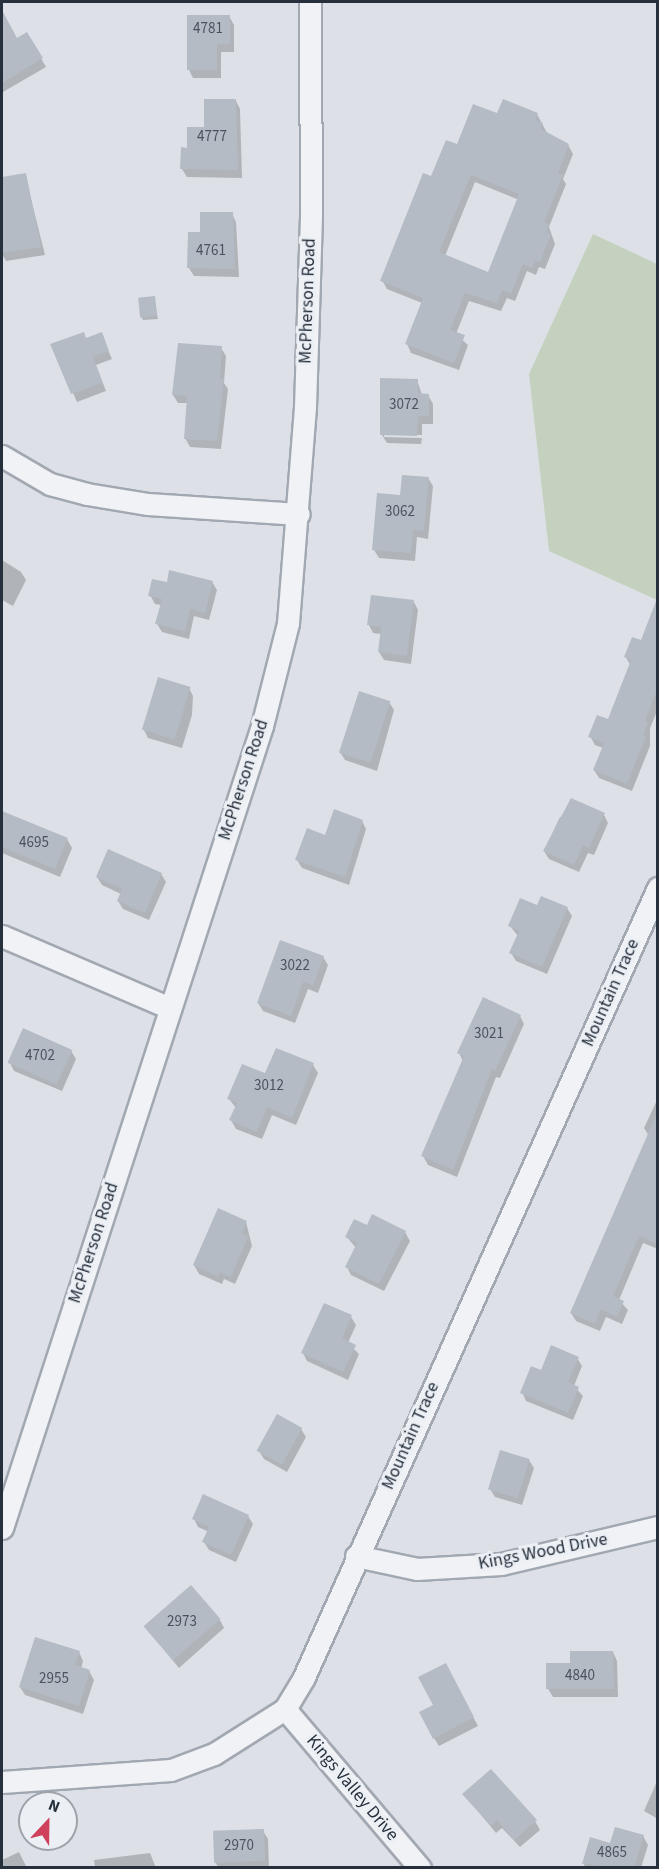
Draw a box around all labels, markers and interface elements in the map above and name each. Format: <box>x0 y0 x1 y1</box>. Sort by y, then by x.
house number: 4781 <box>193 20 223 38</box>
house number: 4777 <box>197 128 227 146</box>
street label: McPherson Road <box>295 238 321 364</box>
house number: 4761 <box>196 242 226 260</box>
house number: 3072 <box>389 396 419 414</box>
house number: 3062 <box>385 503 415 521</box>
street label: McPherson Road <box>214 717 274 843</box>
house number: 4695 <box>19 834 49 852</box>
street label: Mountain Trace <box>578 936 644 1050</box>
house number: 3022 <box>280 957 310 975</box>
house number: 3021 <box>474 1025 504 1043</box>
house number: 4702 <box>25 1047 55 1065</box>
house number: 3012 <box>254 1077 284 1095</box>
street label: McPherson Road <box>64 1180 124 1306</box>
street label: Mountain Trace <box>378 1379 444 1493</box>
street label: Kings Wood Drive <box>477 1529 609 1575</box>
house number: 2973 <box>167 1613 197 1631</box>
house number: 4840 <box>565 1667 595 1685</box>
house number: 2955 <box>39 1670 69 1688</box>
street label: Kings Valley Drive <box>301 1730 403 1846</box>
north arrow <box>18 1791 78 1851</box>
text: N <box>45 1794 63 1818</box>
house number: 2970 <box>224 1837 254 1855</box>
house number: 4865 <box>597 1844 627 1862</box>

